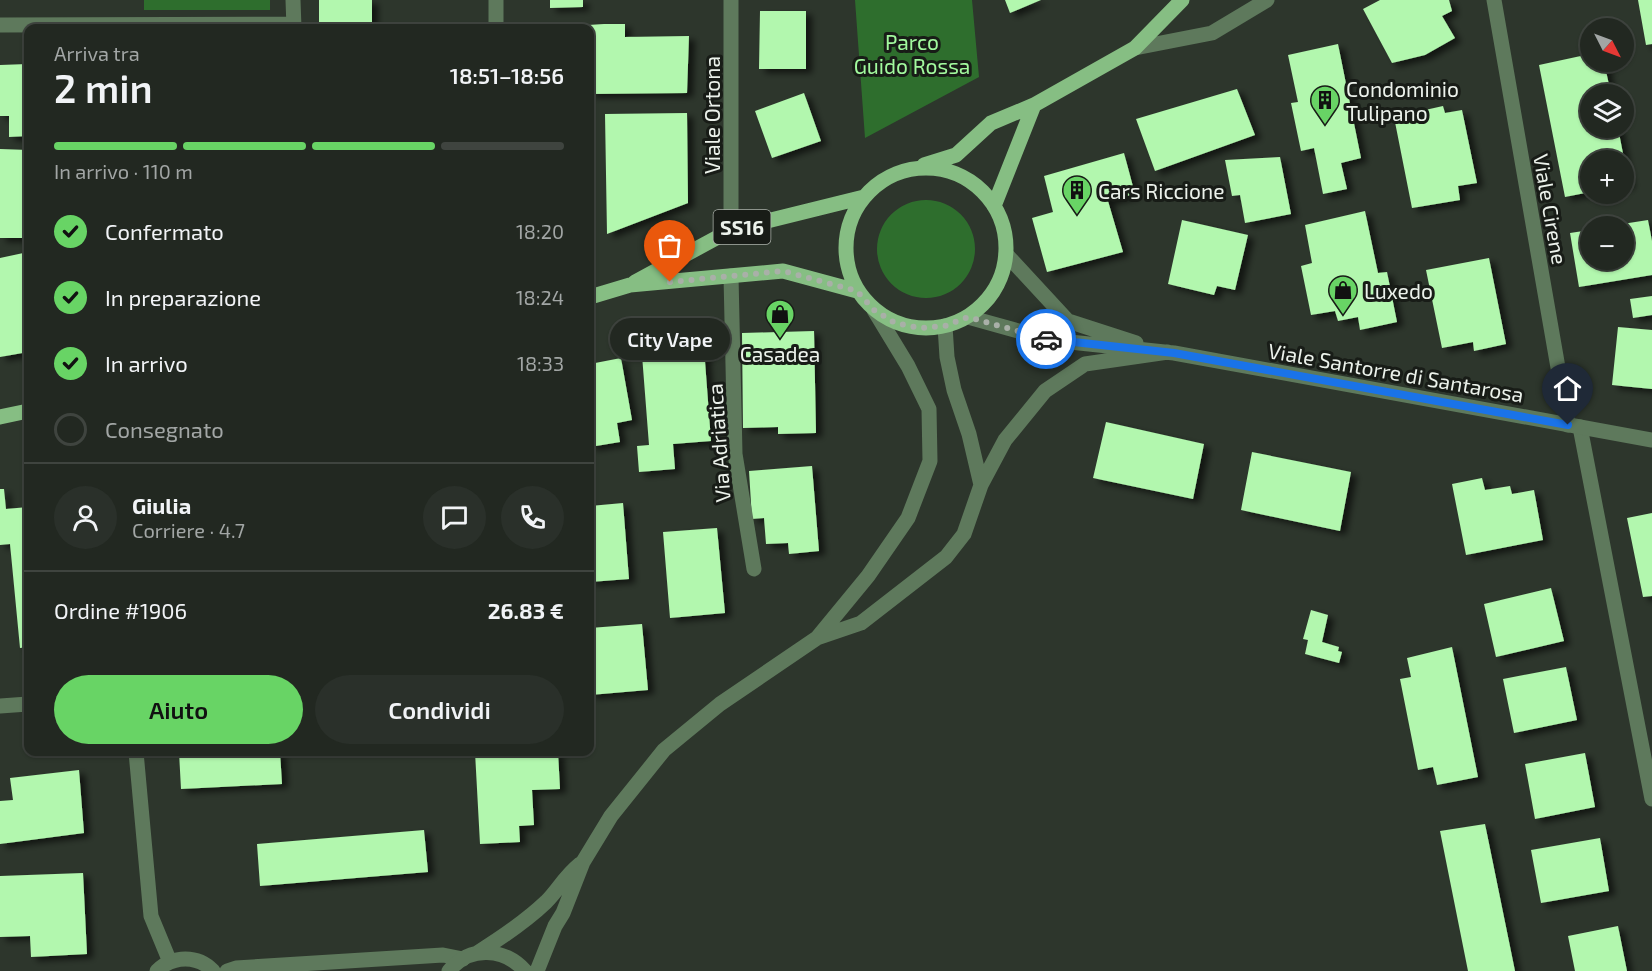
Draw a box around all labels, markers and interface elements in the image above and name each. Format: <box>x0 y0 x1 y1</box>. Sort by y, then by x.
north arrow <box>1580 18 1634 72</box>
map controls <box>1580 18 1634 270</box>
park label: Parco Guido Rossa <box>854 29 970 78</box>
text: Arriva tra <box>54 41 140 65</box>
street label: Viale Ortona <box>699 56 724 174</box>
text: 18:51–18:56 <box>450 62 564 88</box>
text: 2 min <box>54 64 153 111</box>
place label: Condominio Tulipano <box>1346 76 1459 125</box>
building icon: Condominio Tulipano <box>1309 84 1341 126</box>
button: layers <box>1580 84 1634 138</box>
button: + <box>1580 150 1634 204</box>
street label: Viale Cirene <box>1529 152 1573 266</box>
text: In arrivo · 110 m <box>54 159 193 183</box>
building icon: Cars Riccione <box>1061 174 1093 216</box>
place label: Cars Riccione <box>1098 178 1224 203</box>
road number: SS16 <box>714 210 771 244</box>
icon: check <box>54 215 87 248</box>
button: − <box>1580 216 1634 270</box>
text: Confermato <box>105 218 224 244</box>
text: 18:20 <box>516 219 564 243</box>
pin <box>644 220 695 282</box>
icon: bag <box>653 229 686 262</box>
shop icon: Luxedo <box>1327 274 1359 316</box>
place label: Luxedo <box>1364 278 1433 303</box>
icon: check <box>54 281 87 314</box>
text: In preparazione <box>105 284 261 310</box>
text: 18:24 <box>516 285 564 309</box>
shop icon: Casadea <box>764 298 796 340</box>
courier <box>1016 309 1076 369</box>
callout: City Vape <box>610 318 730 360</box>
icon: car <box>1030 323 1063 356</box>
text: City Vape <box>627 327 713 351</box>
street label: Viale Santorre di Santarosa <box>1266 337 1526 407</box>
place label: Casadea <box>740 341 820 366</box>
icon: check <box>54 347 87 380</box>
text: In arrivo <box>105 350 188 376</box>
text: 18:33 <box>517 351 564 375</box>
pin <box>1542 363 1593 425</box>
icon: home <box>1551 372 1584 405</box>
street label: Via Adriatica <box>701 383 735 503</box>
text: Consegnato <box>105 416 224 442</box>
button: person <box>54 486 117 549</box>
button: chat <box>423 486 486 549</box>
button: phone <box>501 486 564 549</box>
text: Giulia <box>132 492 191 518</box>
text: Corriere · 4.7 <box>132 518 245 542</box>
text: Ordine #1906 <box>54 597 187 623</box>
text: 26.83 € <box>488 597 564 623</box>
button: Aiuto <box>54 675 303 744</box>
button: Condividi <box>315 675 564 744</box>

